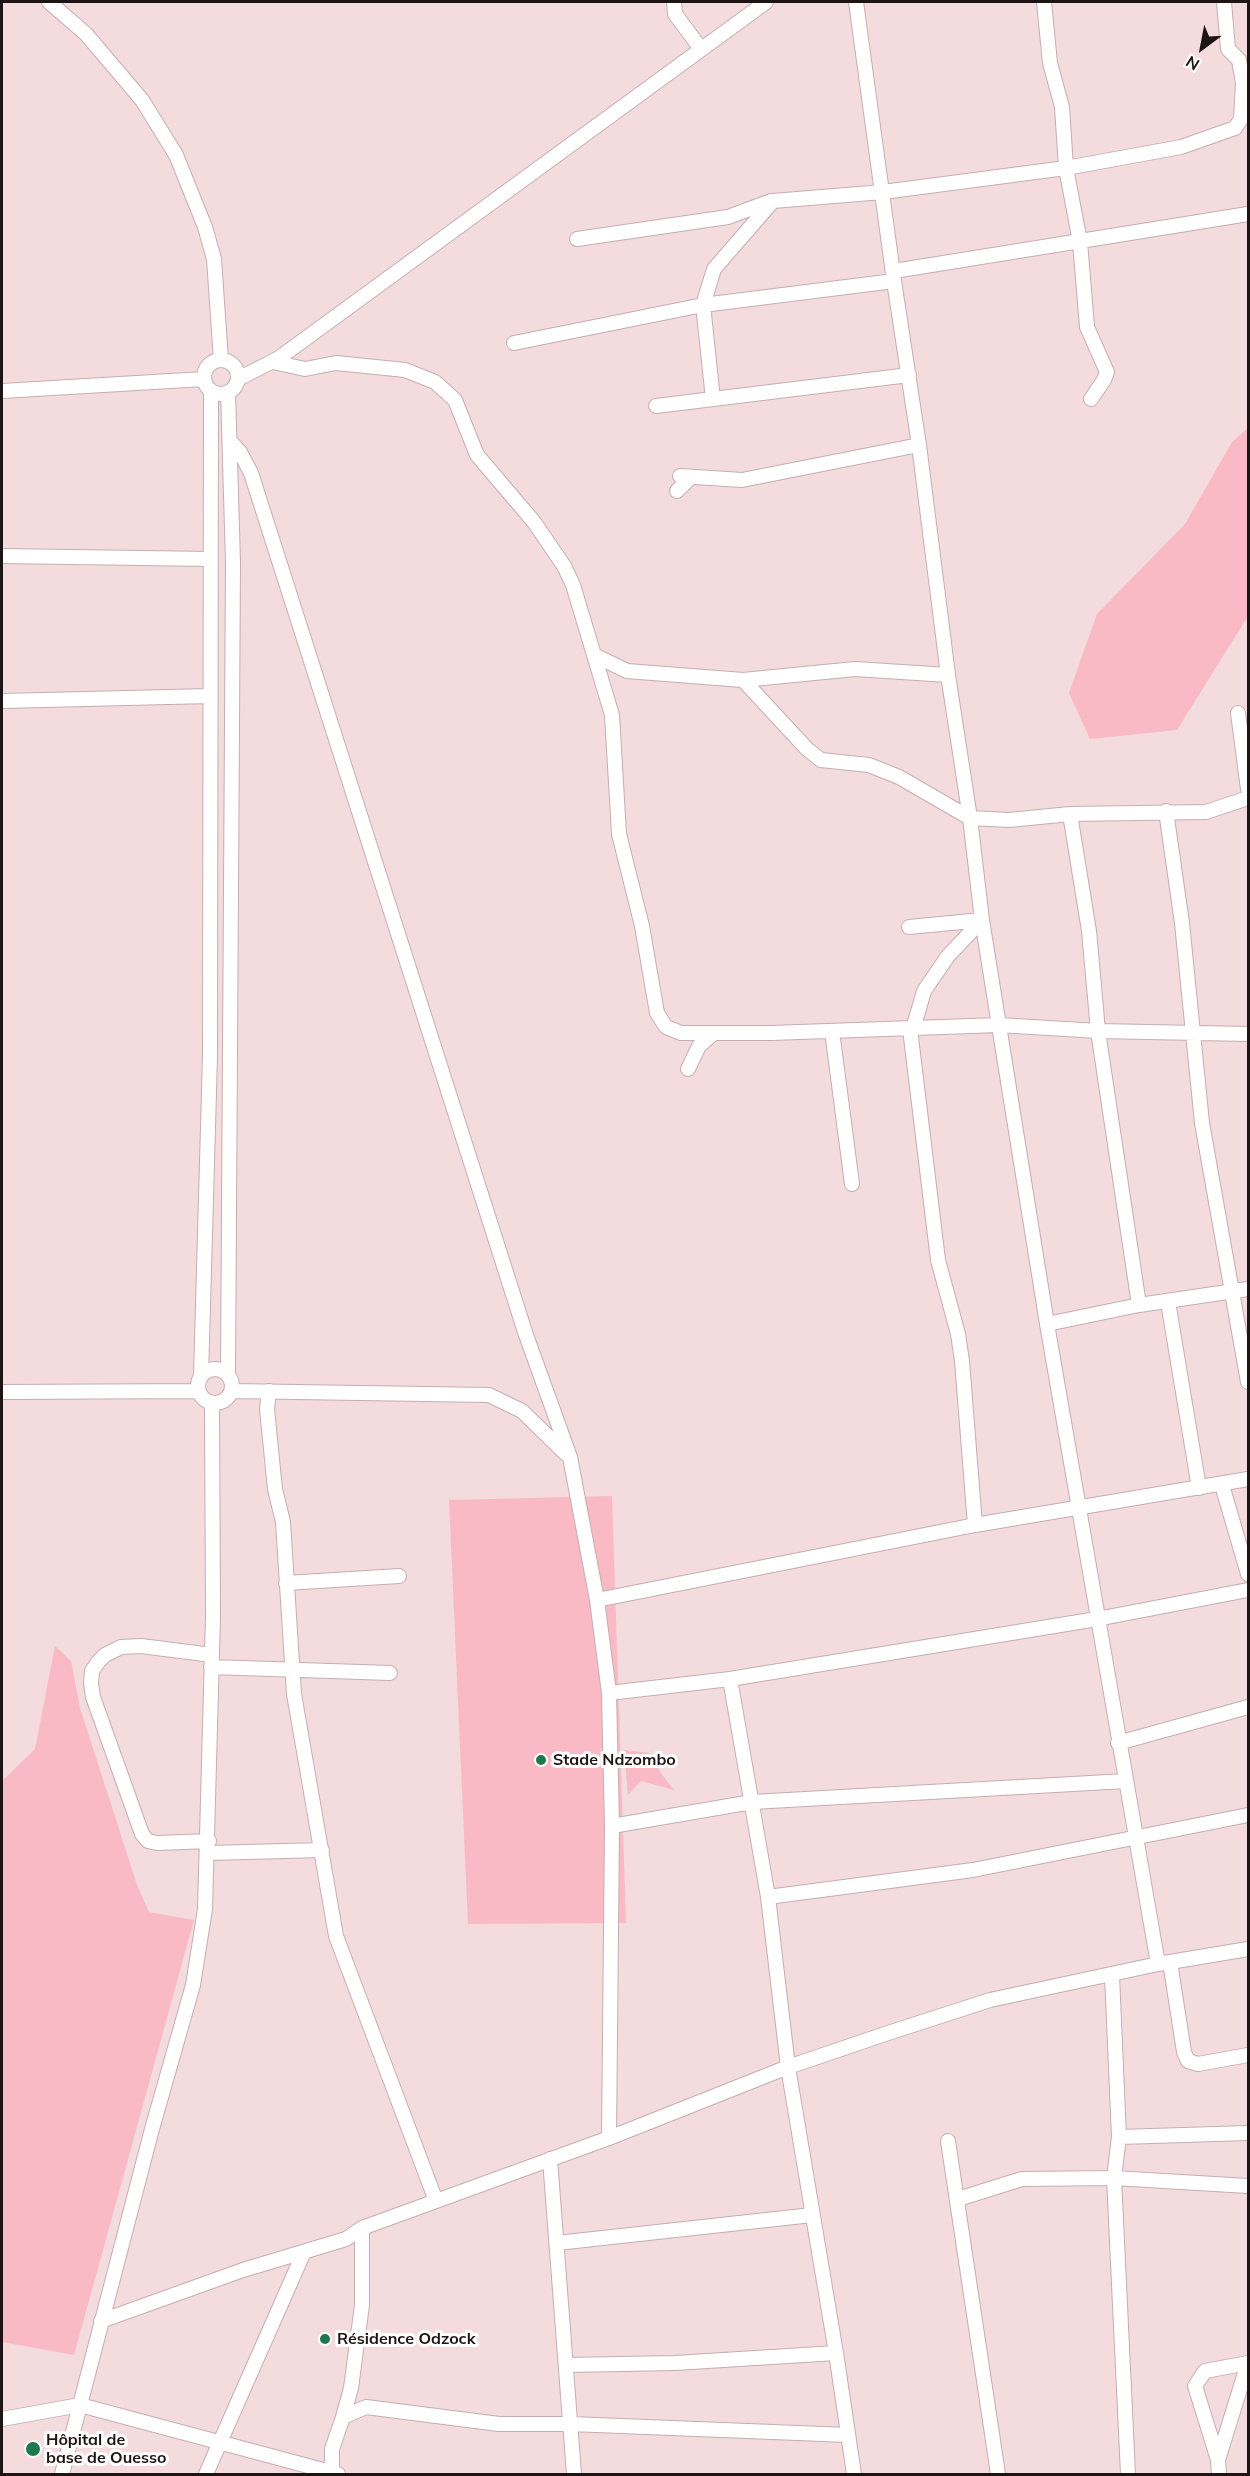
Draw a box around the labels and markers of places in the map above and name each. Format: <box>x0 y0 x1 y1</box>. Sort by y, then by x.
place label: Stade Ndzombo <box>553 1750 676 1770</box>
marker: Stade Ndzombo <box>534 1753 548 1767</box>
place label: Résidence Odzock <box>337 2329 476 2349</box>
marker: Résidence Odzock <box>318 2332 332 2346</box>
place label: Hôpital de base de Ouesso <box>46 2430 166 2468</box>
marker: Hôpital de base de Ouesso <box>24 2440 42 2458</box>

